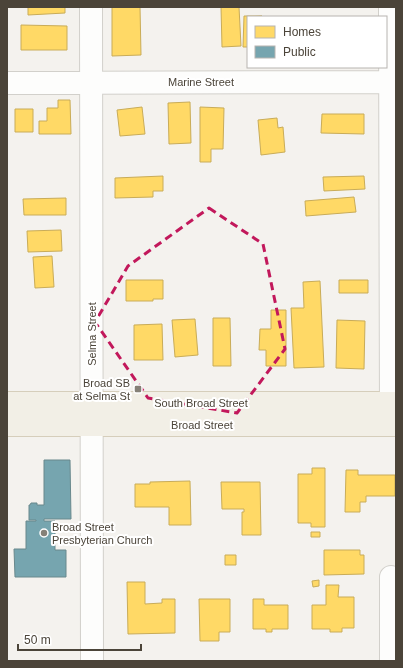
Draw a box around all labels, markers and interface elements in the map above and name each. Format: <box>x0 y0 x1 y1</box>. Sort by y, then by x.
legend <box>247 16 387 68</box>
text: Homes <box>283 25 321 39</box>
text: Public <box>283 45 316 59</box>
street label: Marine Street <box>168 76 234 88</box>
street label: Selma Street <box>86 302 98 366</box>
place label: Broad SB at Selma St <box>73 377 130 402</box>
marker: Broad SB at Selma St <box>133 384 143 394</box>
street label: South Broad Street <box>154 397 248 409</box>
street label: Broad Street <box>171 419 233 431</box>
place label: Broad Street Presbyterian Church <box>52 521 152 546</box>
marker: Broad Street Presbyterian Church <box>39 528 49 538</box>
scale bar <box>18 626 141 652</box>
text: 50 m <box>24 633 51 647</box>

